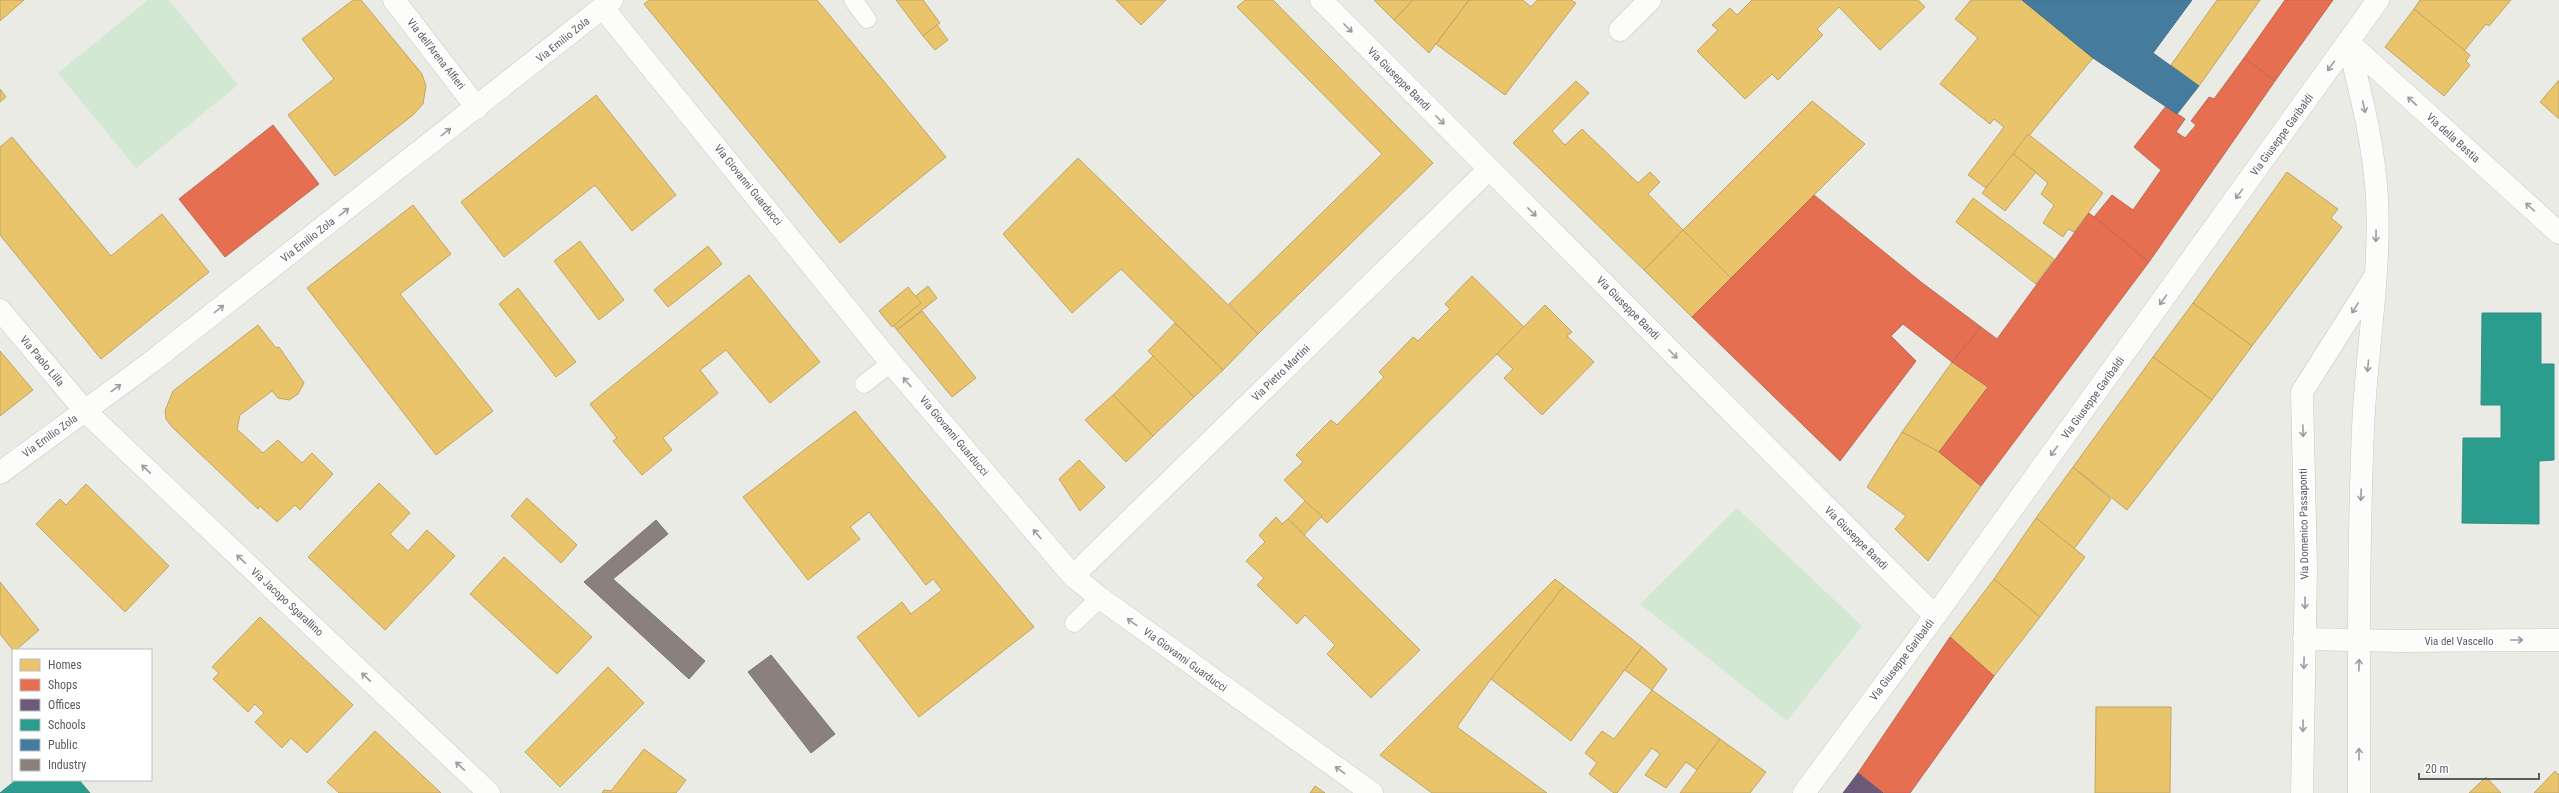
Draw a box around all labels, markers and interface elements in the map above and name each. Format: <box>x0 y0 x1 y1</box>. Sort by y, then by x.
street label: Via Emilio Zola <box>534 15 592 65</box>
street label: Via dell'Arena Alfieri <box>404 16 468 92</box>
one-way arrow <box>1344 23 1353 33</box>
street label: Via Giuseppe Bandi <box>1365 45 1433 113</box>
one-way arrow <box>2327 60 2335 71</box>
street label: Via Giuseppe Garibaldi <box>2248 91 2316 179</box>
one-way arrow <box>2407 97 2417 106</box>
one-way arrow <box>2360 100 2368 113</box>
street label: Via della Bastia <box>2424 111 2482 165</box>
one-way arrow <box>1435 115 1445 125</box>
one-way arrow <box>441 128 452 136</box>
street label: Via Giovanni Guarducci <box>711 142 785 228</box>
one-way arrow <box>2235 188 2243 199</box>
one-way arrow <box>2525 202 2535 211</box>
one-way arrow <box>1527 207 1537 217</box>
one-way arrow <box>338 208 349 216</box>
street label: Via Emilio Zola <box>278 215 338 265</box>
one-way arrow <box>2372 229 2380 242</box>
street label: Via Giuseppe Bandi <box>1594 274 1662 342</box>
one-way arrow <box>2159 294 2167 305</box>
one-way arrow <box>2350 302 2358 314</box>
one-way arrow <box>214 305 225 313</box>
street label: Via Paolo Lilla <box>17 333 67 389</box>
street label: Via Pietro Martini <box>1249 342 1313 404</box>
one-way arrow <box>1668 349 1678 358</box>
street label: Via Giuseppe Garibaldi <box>2059 354 2127 442</box>
one-way arrow <box>2364 359 2372 372</box>
one-way arrow <box>903 376 912 387</box>
one-way arrow <box>110 384 121 392</box>
street label: Via Giovanni Guarducci <box>917 393 991 479</box>
street label: Via Emilio Zola <box>20 412 80 460</box>
one-way arrow <box>2299 424 2307 437</box>
one-way arrow <box>2050 445 2058 456</box>
one-way arrow <box>142 465 152 474</box>
street label: Via Domenico Passaponti <box>2297 468 2311 580</box>
one-way arrow <box>2357 488 2365 501</box>
street label: Via Giuseppe Bandi <box>1822 504 1890 572</box>
one-way arrow <box>1032 529 1041 539</box>
one-way arrow <box>236 554 246 563</box>
street label: Via Jacopo Sgarallino <box>248 565 326 639</box>
one-way arrow <box>2301 596 2309 609</box>
street label: Via Giuseppe Garibaldi <box>1867 617 1937 703</box>
one-way arrow <box>1127 618 1138 626</box>
street label: Via Giovanni Guarducci <box>1141 625 1229 695</box>
street label: Via del Vascello <box>2424 635 2494 648</box>
one-way arrow <box>2510 636 2523 644</box>
legend <box>12 649 152 781</box>
one-way arrow <box>2300 656 2308 669</box>
text: Homes <box>48 658 82 672</box>
one-way arrow <box>2355 659 2363 672</box>
one-way arrow <box>361 672 371 682</box>
text: Shops <box>48 678 77 692</box>
text: Offices <box>48 698 81 712</box>
text: Schools <box>48 718 86 732</box>
one-way arrow <box>2299 719 2307 732</box>
text: Public <box>48 738 78 752</box>
one-way arrow <box>2355 748 2363 761</box>
scale bar <box>2419 755 2539 781</box>
text: Industry <box>48 758 86 772</box>
one-way arrow <box>455 761 465 771</box>
text: 20 m <box>2425 762 2449 776</box>
one-way arrow <box>1335 766 1346 774</box>

